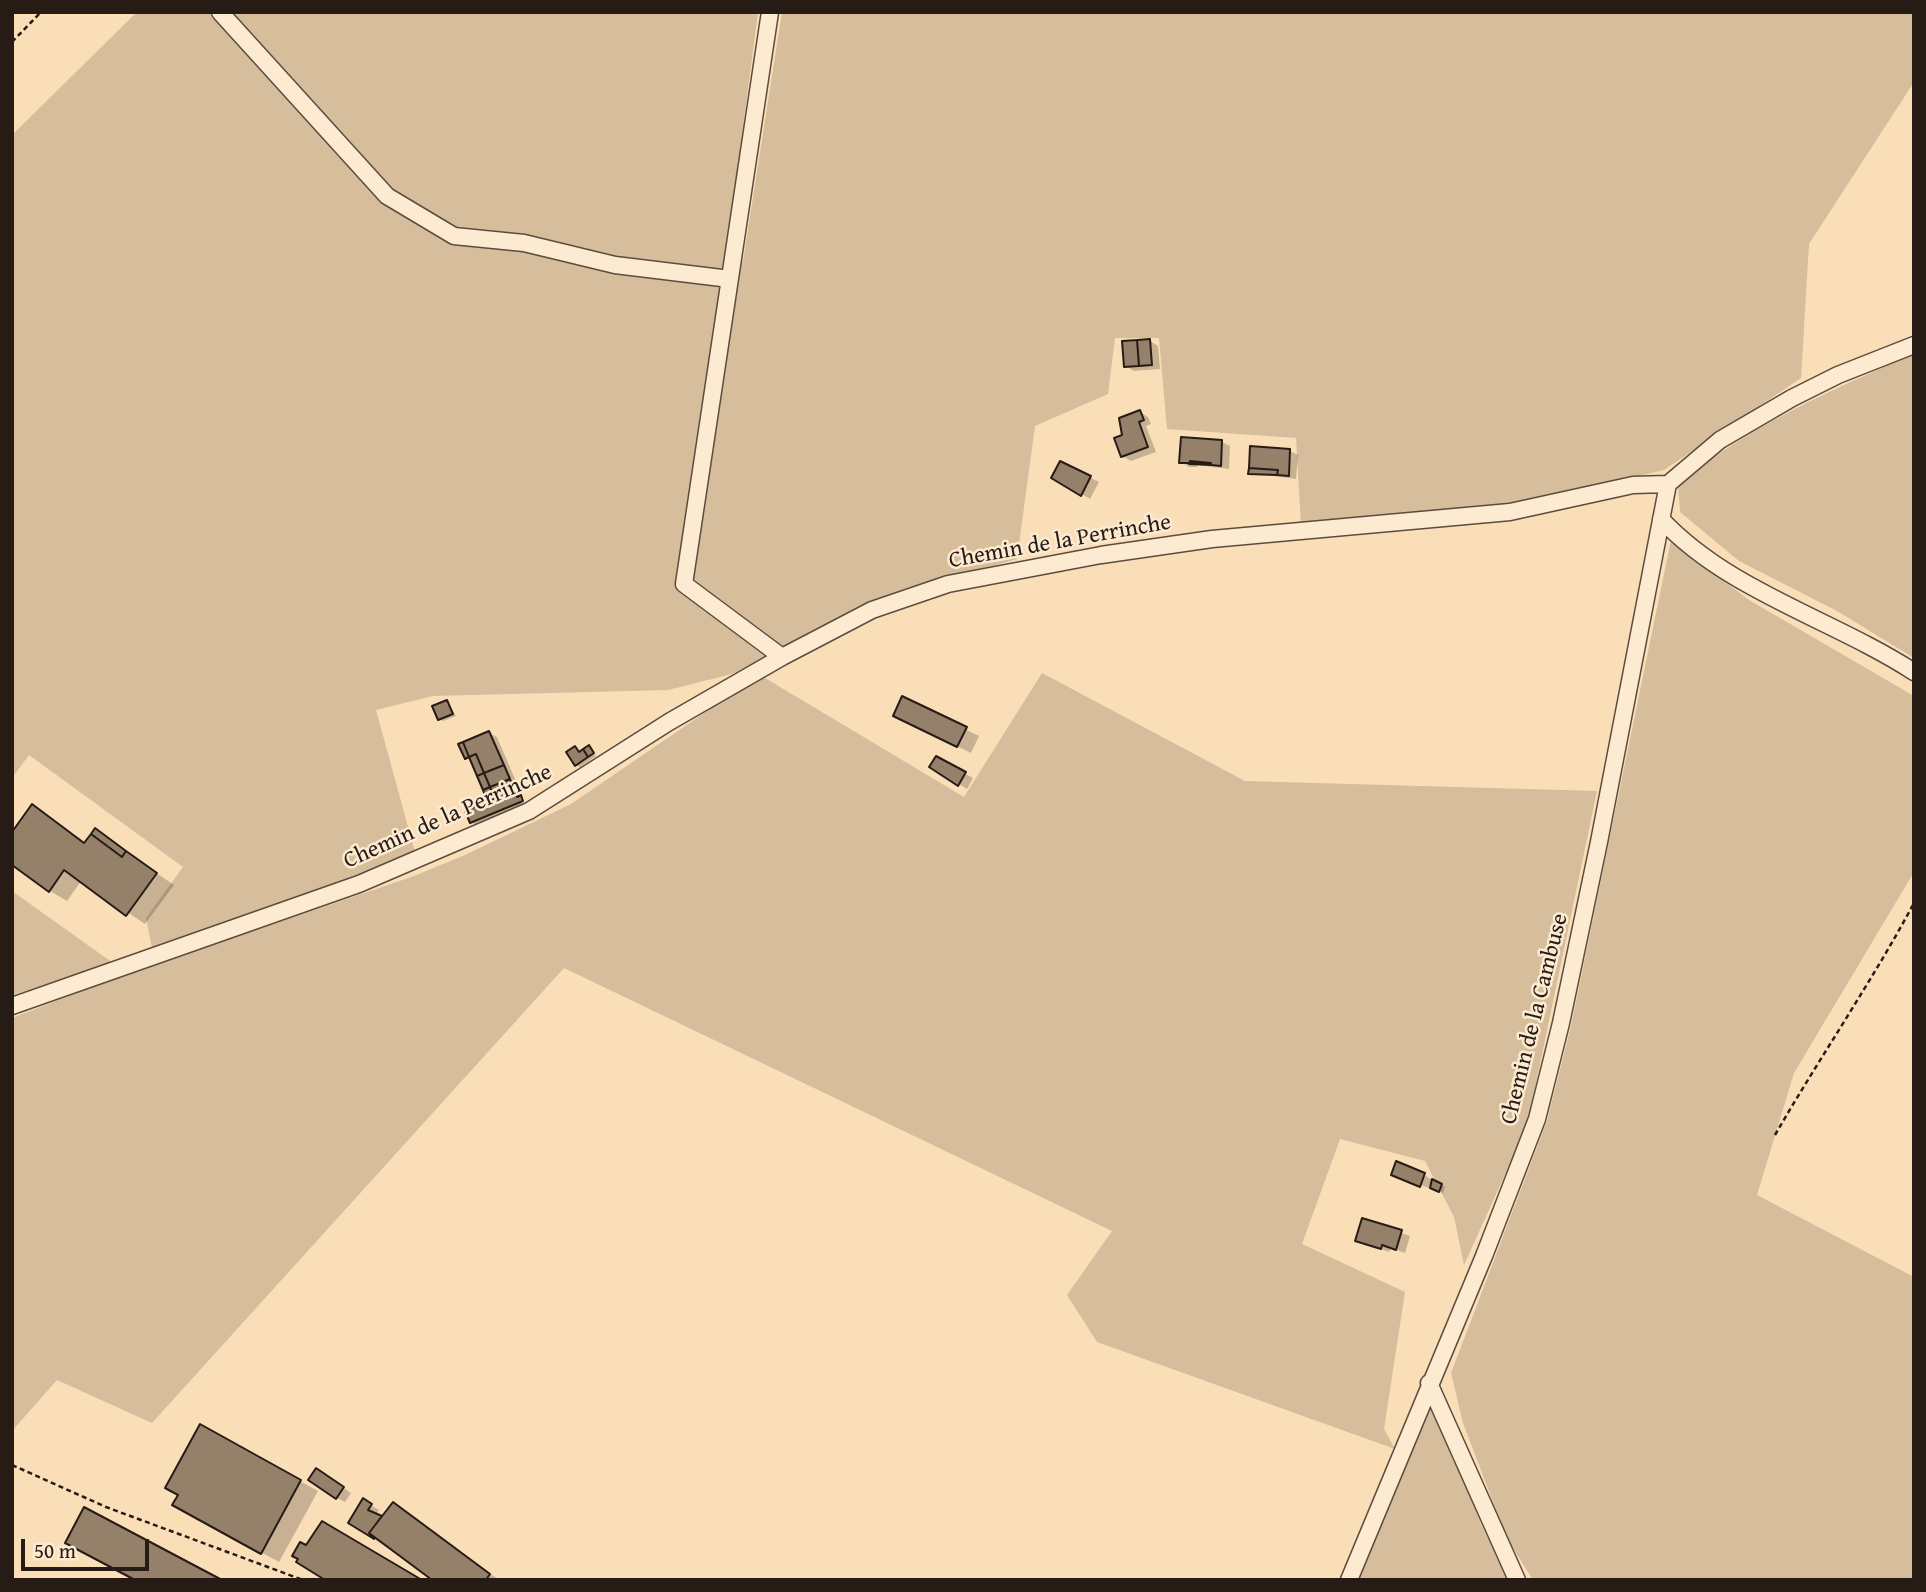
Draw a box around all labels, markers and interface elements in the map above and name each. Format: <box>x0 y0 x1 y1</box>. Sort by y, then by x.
street label: Chemin de la Perrinche <box>947 509 1173 575</box>
street label: Chemin de la Perrinche <box>340 759 556 875</box>
street label: Chemin de la Cambuse <box>1495 911 1575 1127</box>
scale bar <box>24 1526 152 1570</box>
text: 50 m <box>34 1535 76 1566</box>

